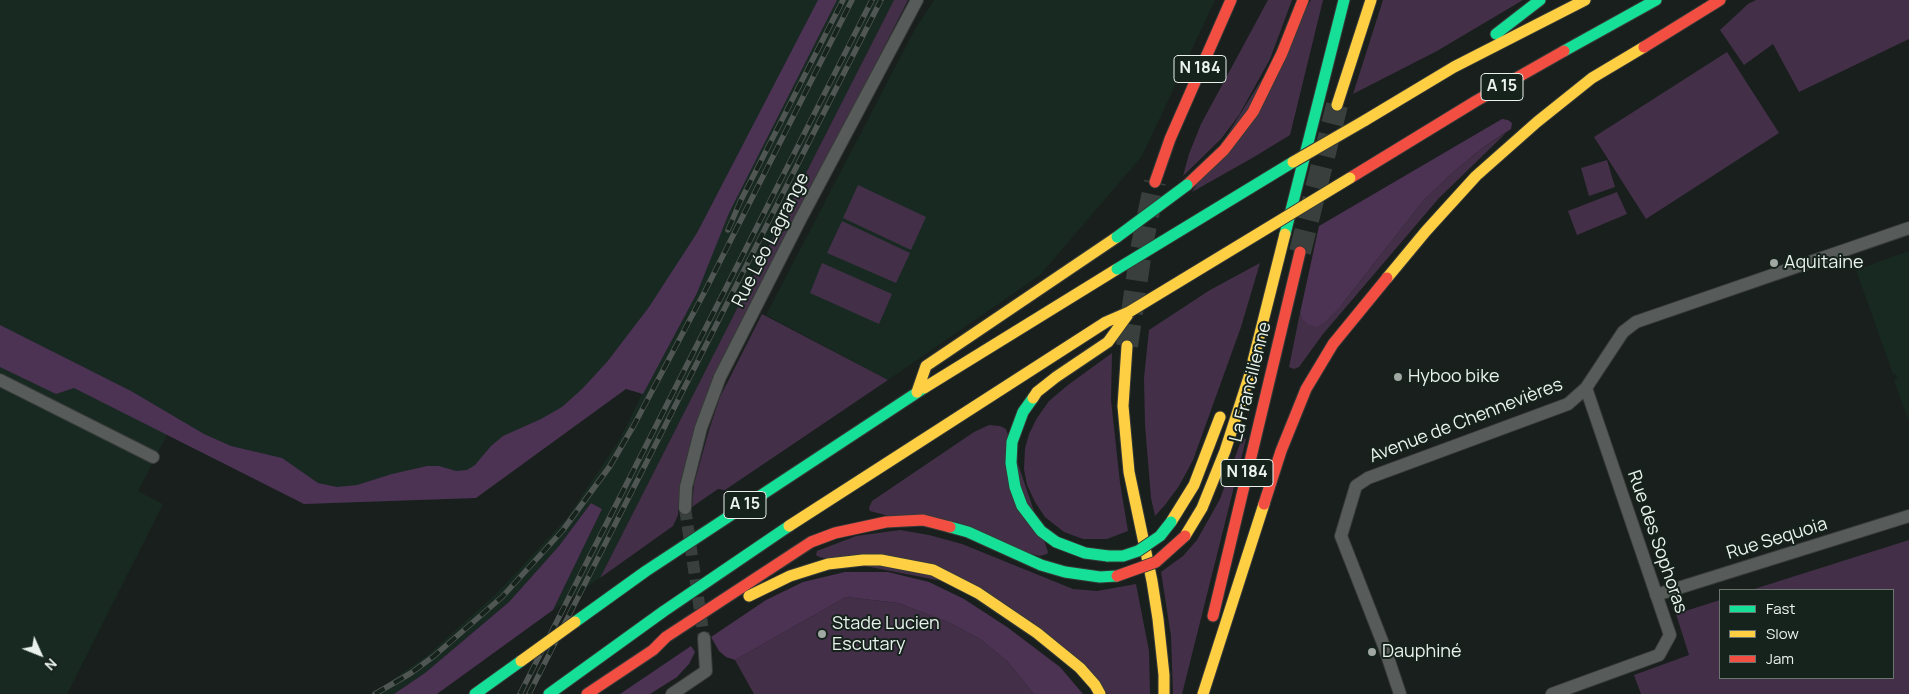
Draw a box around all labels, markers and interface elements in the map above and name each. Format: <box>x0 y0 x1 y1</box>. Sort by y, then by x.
road number: N 184 <box>1174 56 1226 82</box>
road number: A 15 <box>1481 74 1523 100</box>
street label: Rue Léo Lagrange <box>728 169 814 311</box>
place label: Aquitaine <box>1784 252 1864 274</box>
marker: Aquitaine <box>1768 257 1780 269</box>
street label: La Francilienne <box>1226 320 1276 444</box>
place label: Hyboo bike <box>1408 366 1499 388</box>
marker: Hyboo bike <box>1392 371 1404 383</box>
street label: Avenue de Chennevières <box>1366 374 1566 468</box>
road number: N 184 <box>1221 459 1273 486</box>
street label: Rue des Sophoras <box>1622 468 1692 616</box>
road number: A 15 <box>724 492 766 518</box>
street label: Rue Sequoia <box>1724 513 1830 565</box>
legend <box>1719 589 1894 679</box>
text: Fast <box>1766 598 1795 619</box>
place label: Stade Lucien Escutary <box>832 613 940 656</box>
text: Slow <box>1766 623 1799 644</box>
marker: Stade Lucien Escutary <box>816 628 828 640</box>
north arrow <box>15 629 65 679</box>
place label: Dauphiné <box>1382 641 1462 663</box>
marker: Dauphiné <box>1366 646 1378 658</box>
text: Jam <box>1766 648 1794 669</box>
text: N <box>41 655 61 675</box>

